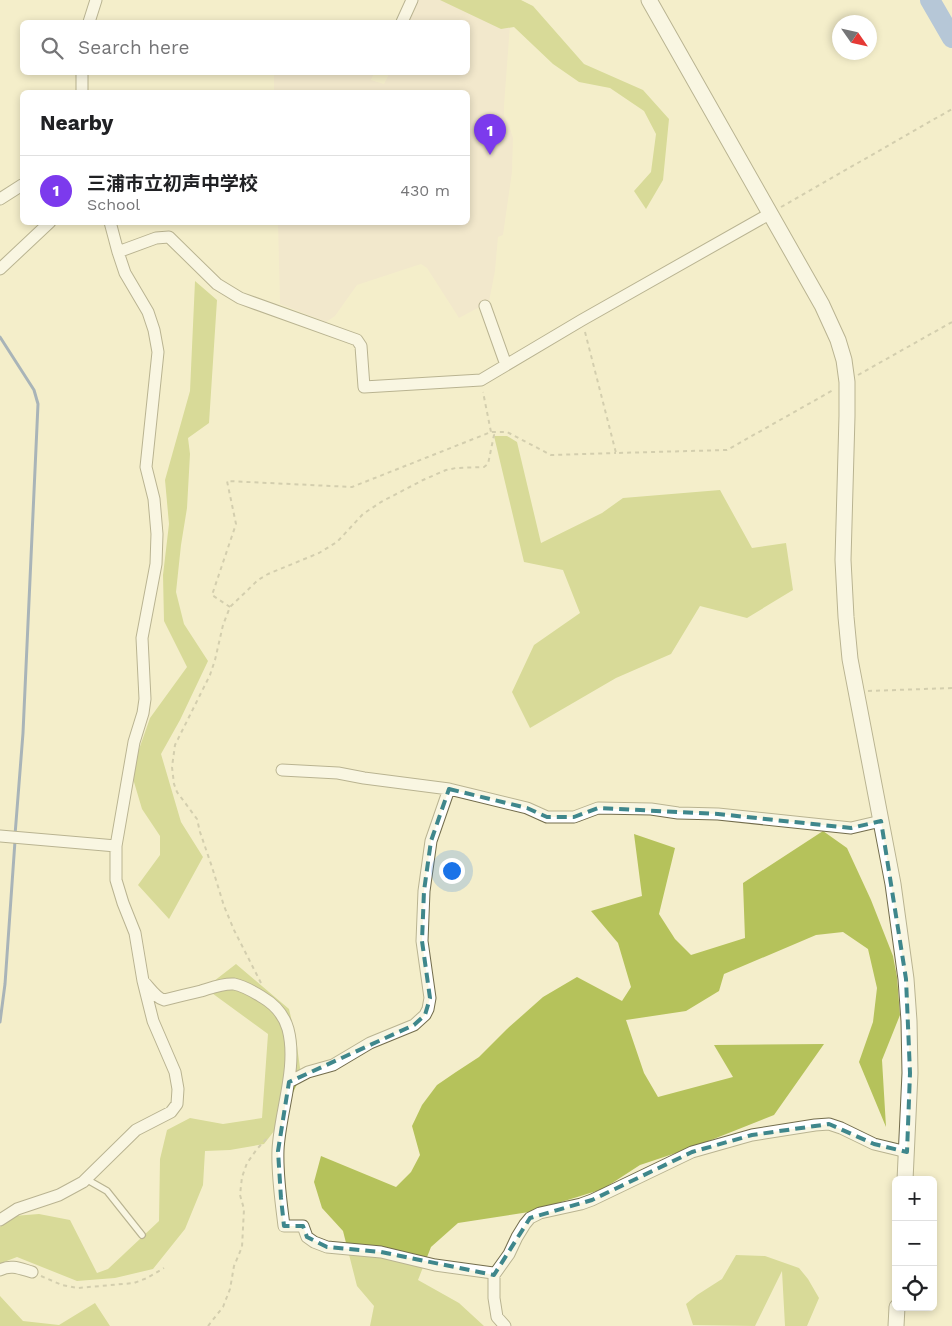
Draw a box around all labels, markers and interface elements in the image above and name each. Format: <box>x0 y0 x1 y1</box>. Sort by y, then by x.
north arrow <box>832 15 877 60</box>
search box <box>20 20 470 75</box>
icon: search <box>38 34 66 62</box>
text: Search here <box>78 36 189 59</box>
text: Nearby <box>40 110 113 135</box>
pin: 1 <box>474 114 506 155</box>
text: 三浦市立初声中学校 <box>87 172 258 195</box>
text: 1 <box>53 181 59 200</box>
text: 430 m <box>400 181 450 200</box>
text: School <box>87 195 140 214</box>
your location <box>439 858 465 884</box>
map controls <box>892 1176 937 1311</box>
button: + <box>892 1176 937 1221</box>
button: − <box>892 1221 937 1266</box>
button: locate <box>892 1266 937 1311</box>

